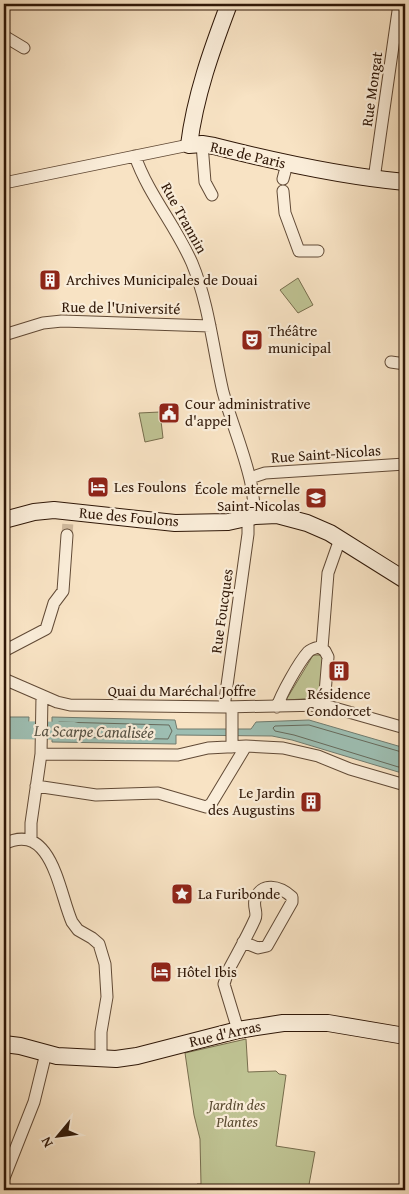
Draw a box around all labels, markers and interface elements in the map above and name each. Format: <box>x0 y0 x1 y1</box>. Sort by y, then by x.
street label: Rue Mongat <box>356 49 387 128</box>
street label: Rue de Paris <box>208 136 288 173</box>
street label: Rue Trannin <box>156 179 213 258</box>
building icon: Archives Municipales de Douai <box>38 268 62 292</box>
place label: Archives Municipales de Douai <box>66 269 258 290</box>
street label: Rue de l'Université <box>61 296 181 319</box>
place label: Théâtre municipal <box>268 320 331 358</box>
theatre icon: Théâtre municipal <box>240 328 264 352</box>
place label: Cour administrative d'appel <box>185 393 311 431</box>
public building icon: Cour administrative d'appel <box>157 401 181 425</box>
street label: Rue Saint-Nicolas <box>270 439 382 468</box>
hotel icon: Les Foulons <box>86 475 110 499</box>
place label: Les Foulons <box>114 476 186 497</box>
place label: École maternelle Saint-Nicolas <box>195 478 300 516</box>
school or university icon: École maternelle Saint-Nicolas <box>304 486 328 510</box>
street label: Rue des Foulons <box>78 502 180 531</box>
street label: Rue Foucques <box>205 567 238 655</box>
building icon: Résidence Condorcet <box>327 659 351 683</box>
street label: Quai du Maréchal Joffre <box>108 680 256 701</box>
place label: Résidence Condorcet <box>307 683 372 721</box>
water label: La Scarpe Canalisée <box>33 718 155 744</box>
place label: Le Jardin des Augustins <box>208 782 296 820</box>
building icon: Le Jardin des Augustins <box>299 790 323 814</box>
place icon: La Furibonde <box>170 882 194 906</box>
place label: La Furibonde <box>198 883 280 904</box>
hotel icon: Hôtel Ibis <box>149 960 173 984</box>
place label: Hôtel Ibis <box>177 961 237 982</box>
street label: Rue d'Arras <box>187 1015 263 1052</box>
park label: Jardin des Plantes <box>206 1094 266 1132</box>
north arrow <box>32 1112 82 1162</box>
text: N <box>35 1133 58 1151</box>

